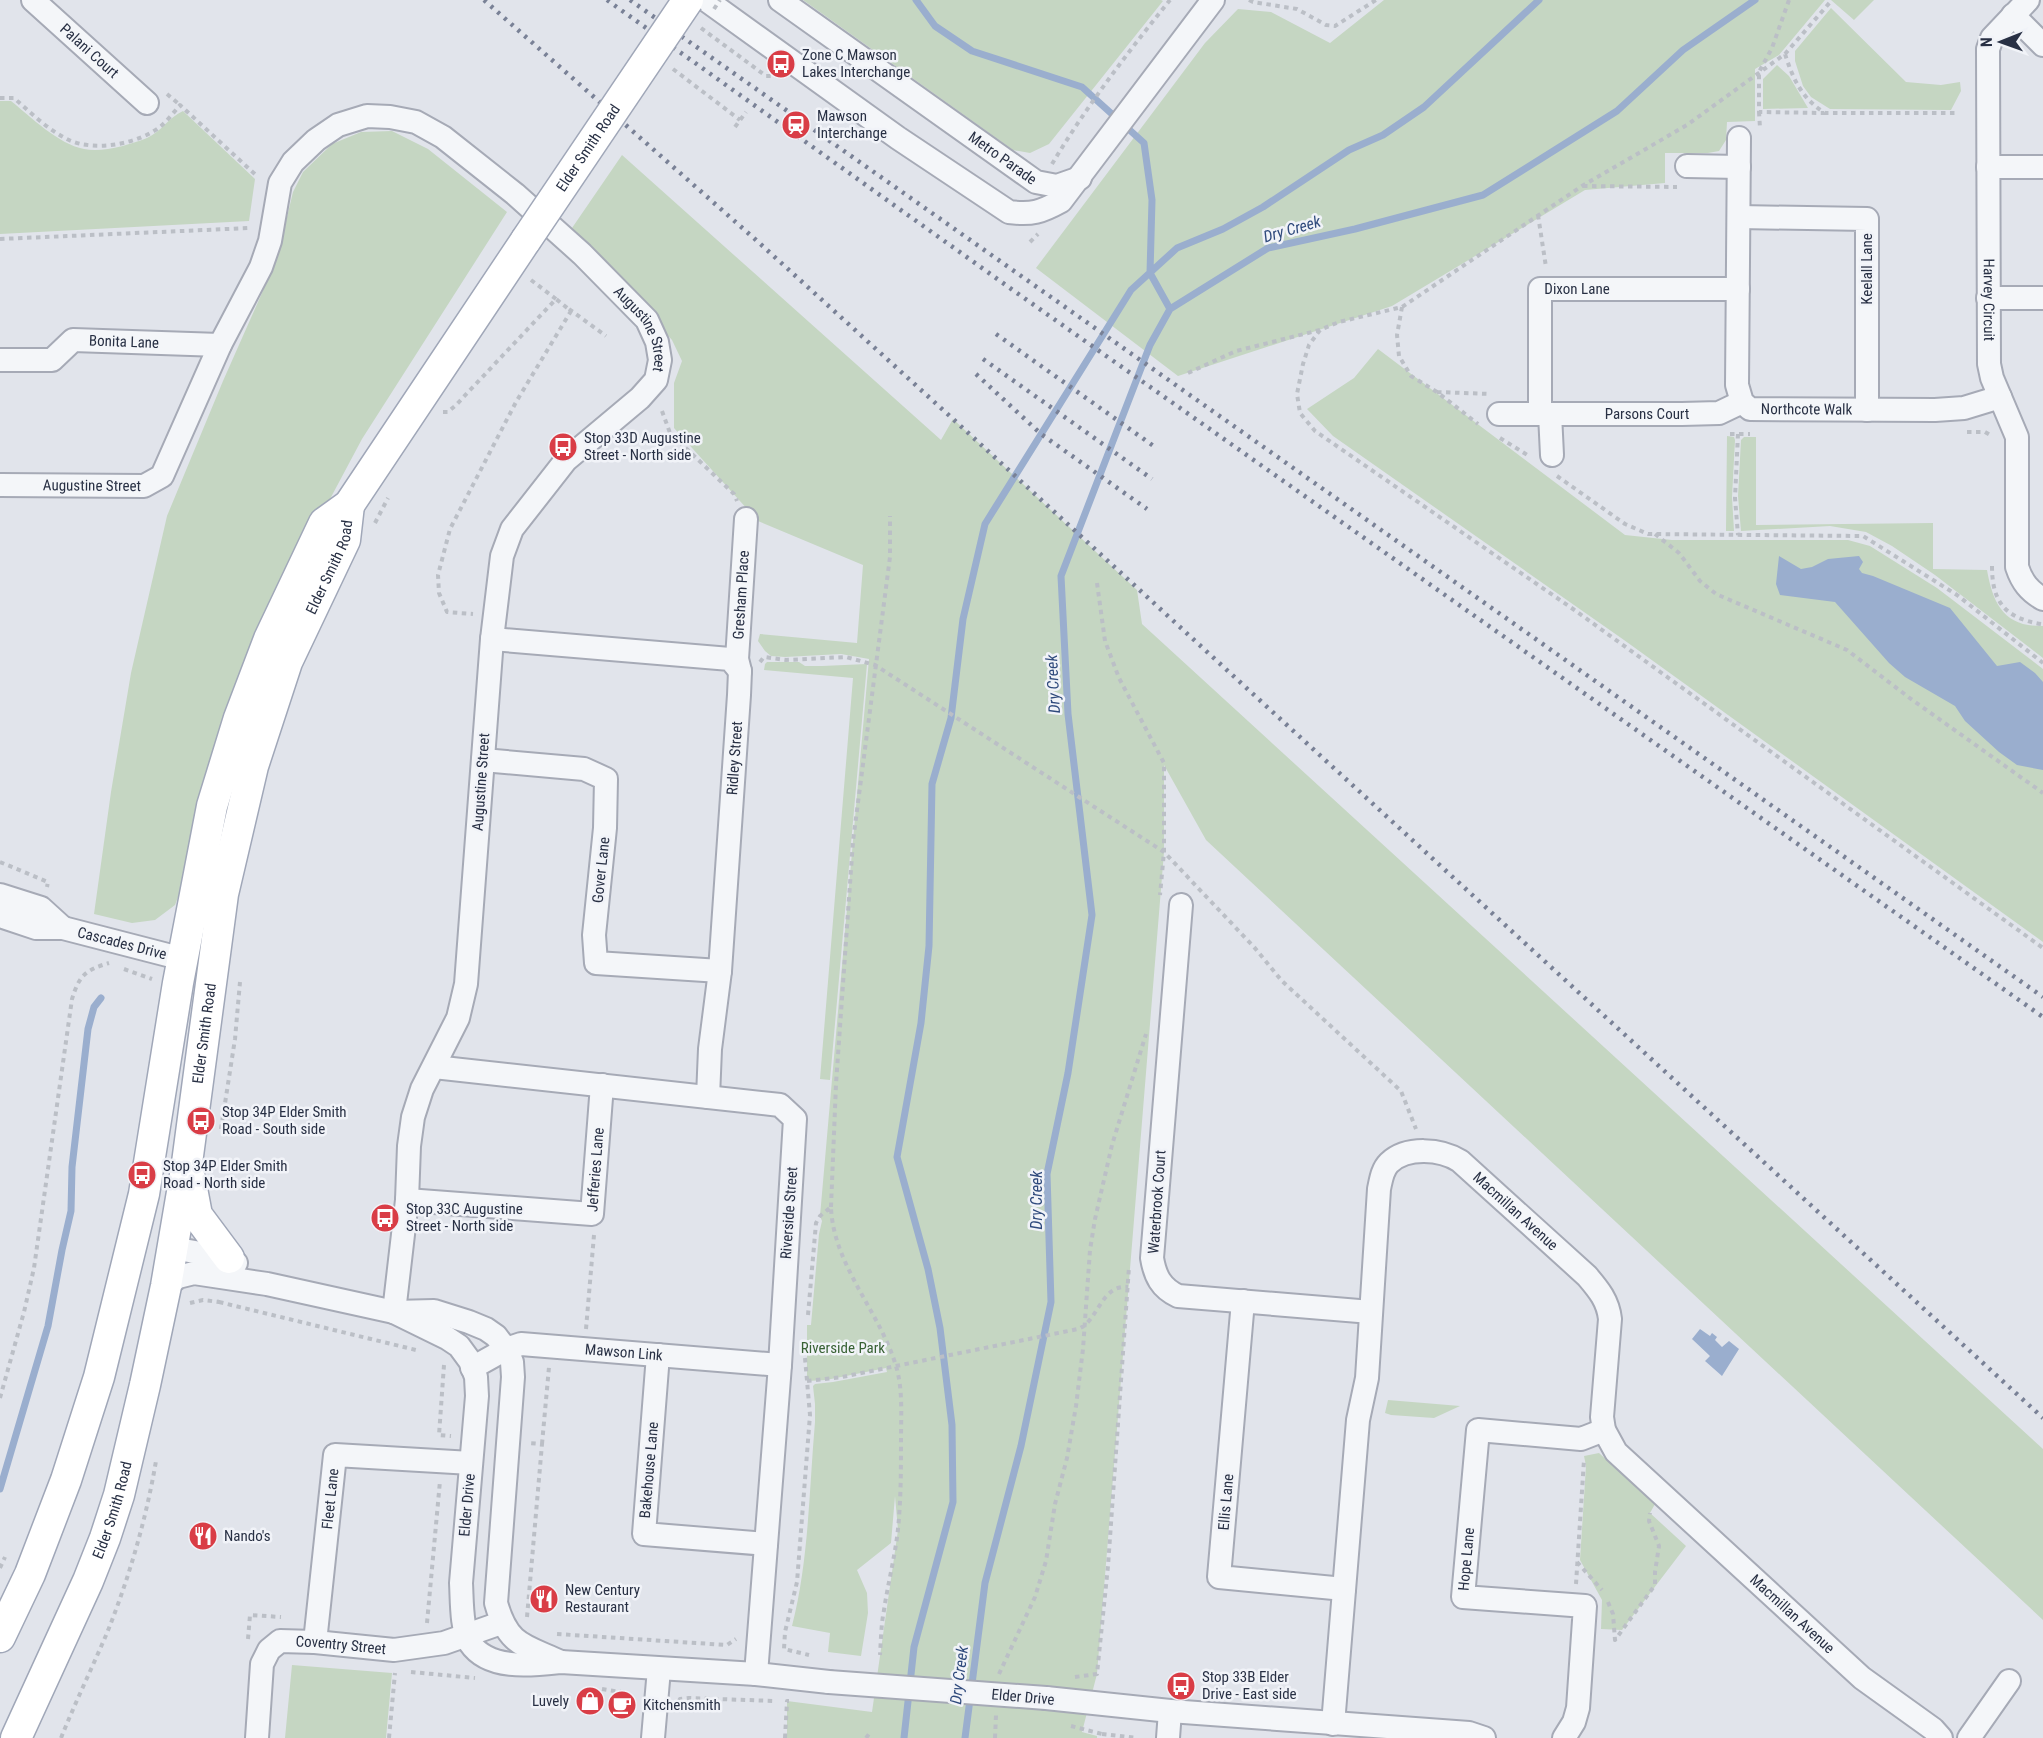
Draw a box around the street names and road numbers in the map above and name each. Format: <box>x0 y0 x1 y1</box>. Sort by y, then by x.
street label: Palani Court <box>56 20 122 82</box>
street label: Elder Smith Road <box>552 101 624 195</box>
street label: Metro Parade <box>965 128 1040 189</box>
street label: Keelall Lane <box>1858 233 1876 305</box>
street label: Harvey Circuit <box>1980 259 1998 341</box>
street label: Dixon Lane <box>1544 280 1610 298</box>
street label: Augustine Street <box>610 283 669 374</box>
street label: Bonita Lane <box>89 332 159 352</box>
street label: Northcote Walk <box>1761 400 1853 419</box>
street label: Parsons Court <box>1605 405 1690 423</box>
street label: Augustine Street <box>43 476 141 495</box>
street label: Elder Smith Road <box>302 519 356 617</box>
street label: Gresham Place <box>729 550 753 640</box>
street label: Ridley Street <box>723 721 746 796</box>
street label: Augustine Street <box>469 732 493 832</box>
street label: Gover Lane <box>589 836 613 904</box>
street label: Cascades Drive <box>76 923 169 963</box>
street label: Elder Smith Road <box>189 982 220 1085</box>
street label: Jefferies Lane <box>583 1127 608 1213</box>
street label: Waterbrook Court <box>1144 1149 1170 1255</box>
street label: Riverside Street <box>777 1166 801 1260</box>
street label: Macmillan Avenue <box>1469 1168 1562 1254</box>
street label: Mawson Link <box>584 1340 664 1364</box>
street label: Bakehouse Lane <box>636 1421 662 1519</box>
street label: Elder Smith Road <box>89 1459 136 1561</box>
street label: Fleet Lane <box>318 1467 343 1530</box>
street label: Elder Drive <box>455 1473 479 1537</box>
street label: Ellis Lane <box>1215 1473 1237 1531</box>
street label: Hope Lane <box>1455 1527 1478 1592</box>
street label: Macmillan Avenue <box>1746 1571 1838 1657</box>
street label: Coventry Street <box>295 1632 387 1658</box>
street label: Elder Drive <box>991 1685 1055 1709</box>

